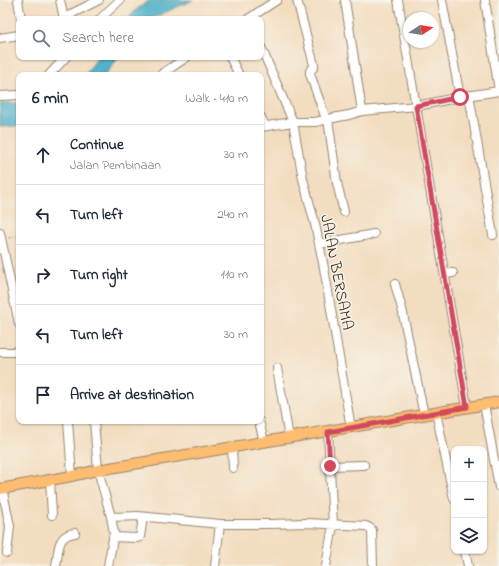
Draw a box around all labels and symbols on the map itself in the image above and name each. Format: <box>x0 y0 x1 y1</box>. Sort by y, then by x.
north arrow <box>403 12 439 48</box>
route start <box>451 88 469 106</box>
street label: JALAN BERSAMA <box>313 213 359 332</box>
route end <box>321 457 339 475</box>

